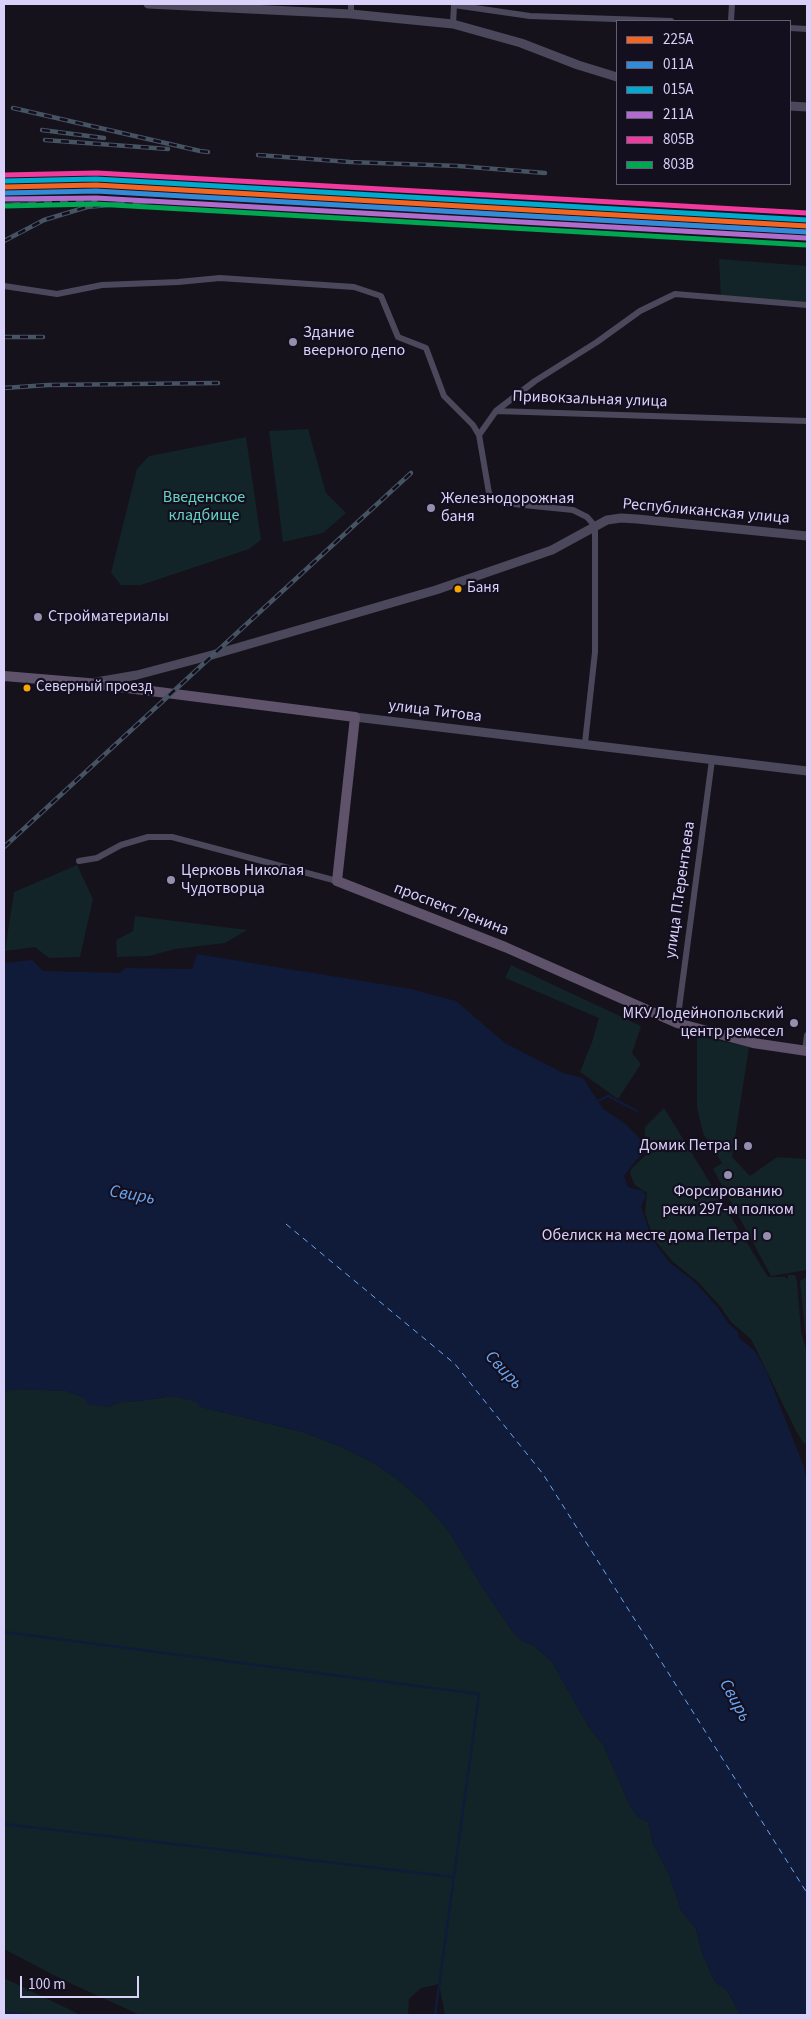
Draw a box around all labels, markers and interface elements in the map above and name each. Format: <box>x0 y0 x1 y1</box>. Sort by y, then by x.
legend <box>616 20 791 185</box>
text: 225А <box>663 29 694 50</box>
text: 011А <box>663 54 694 75</box>
text: 015А <box>663 79 694 100</box>
text: 211А <box>663 104 694 125</box>
text: 805В <box>663 129 694 150</box>
text: 803В <box>663 154 694 175</box>
place label: Здание веерного депо <box>303 323 405 361</box>
marker: Здание веерного депо <box>287 336 299 348</box>
street label: Привокзальная улица <box>512 388 668 412</box>
park label: Введенское кладбище <box>163 488 245 526</box>
place label: Железнодорожная баня <box>441 489 575 527</box>
street label: Республиканская улица <box>622 495 790 529</box>
marker: Железнодорожная баня <box>425 502 437 514</box>
place label: Баня <box>467 580 499 598</box>
marker: Баня <box>453 584 463 594</box>
place label: Стройматериалы <box>48 607 169 627</box>
marker: Стройматериалы <box>32 611 44 623</box>
place label: Северный проезд <box>36 679 152 697</box>
marker: Северный проезд <box>22 683 32 693</box>
street label: улица Титова <box>387 697 483 727</box>
street label: улица П.Терентьева <box>662 820 700 960</box>
place label: Церковь Николая Чудотворца <box>181 861 304 899</box>
marker: Церковь Николая Чудотворца <box>165 874 177 886</box>
street label: проспект Ленина <box>391 879 511 941</box>
place label: МКУ Лодейнопольский центр ремесел <box>623 1004 784 1042</box>
marker: МКУ Лодейнопольский центр ремесел <box>788 1017 800 1029</box>
place label: Домик Петра I <box>639 1136 738 1156</box>
marker: Домик Петра I <box>742 1140 754 1152</box>
marker: Форсированию реки 297-м полком <box>722 1169 734 1181</box>
water label: Свирь <box>108 1181 156 1211</box>
place label: Форсированию реки 297-м полком <box>662 1182 794 1220</box>
place label: Обелиск на месте дома Петра I <box>542 1226 757 1246</box>
marker: Обелиск на месте дома Петра I <box>761 1230 773 1242</box>
water label: Свирь <box>480 1347 526 1395</box>
water label: Свирь <box>713 1676 755 1726</box>
scale bar <box>22 1966 141 1998</box>
text: 100 m <box>28 1974 66 1995</box>

